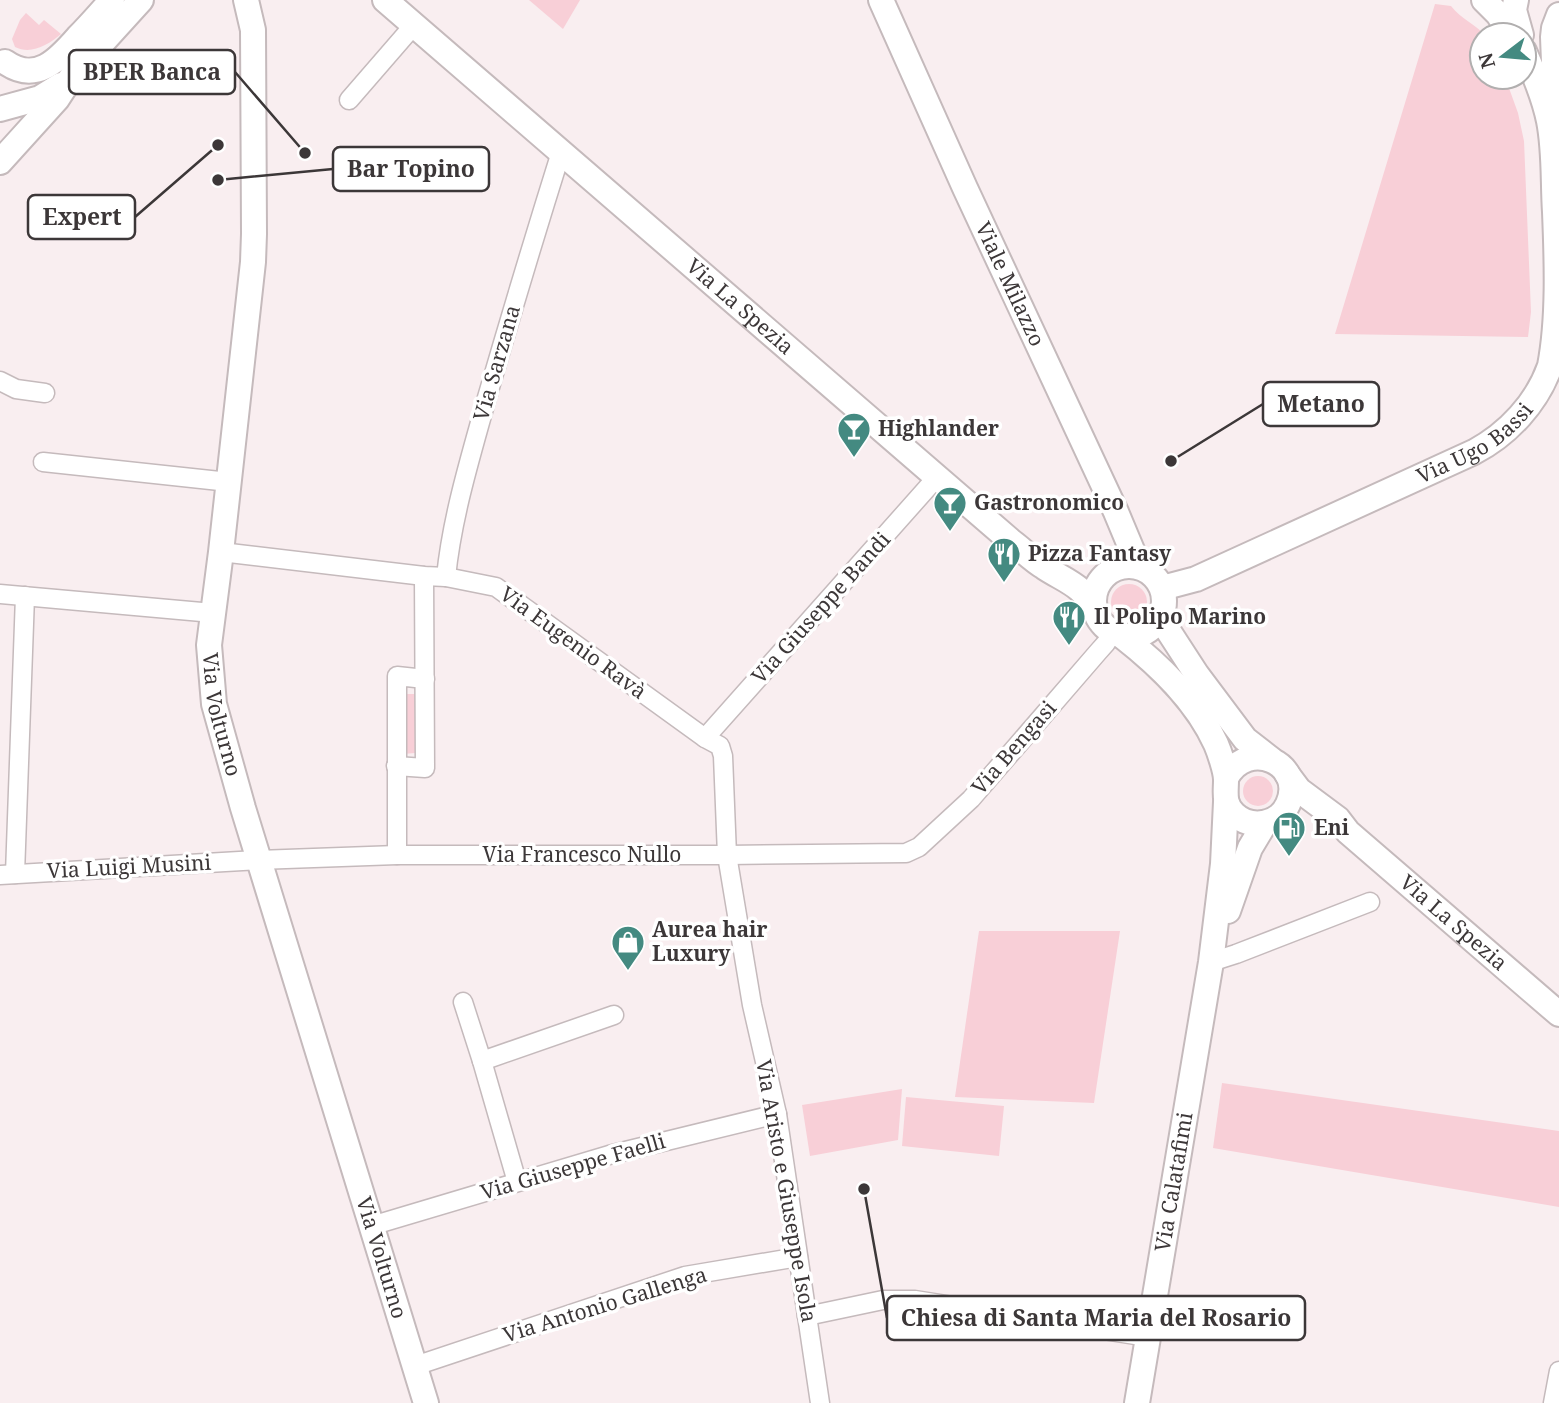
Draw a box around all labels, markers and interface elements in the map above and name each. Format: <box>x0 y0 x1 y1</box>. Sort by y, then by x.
north arrow <box>1468 21 1538 91</box>
callout: BPER Banca <box>69 50 235 94</box>
text: N <box>1472 50 1501 71</box>
text: BPER Banca <box>83 55 221 87</box>
callout: Bar Topino <box>333 147 489 191</box>
text: Bar Topino <box>347 152 475 184</box>
callout: Expert <box>28 195 135 239</box>
text: Expert <box>42 200 122 232</box>
street label: Viale Milazzo <box>970 217 1052 351</box>
street label: Via La Spezia <box>681 252 800 360</box>
street label: Via Sarzana <box>466 302 526 424</box>
callout: Metano <box>1263 382 1379 426</box>
text: Metano <box>1277 387 1365 419</box>
street label: Via Ugo Bassi <box>1412 396 1539 489</box>
bar icon: Highlander <box>835 410 873 459</box>
place label: Highlander <box>878 414 999 442</box>
bar icon: Gastronomico <box>931 484 969 533</box>
place label: Gastronomico <box>974 488 1124 516</box>
street label: Via Giuseppe Bandi <box>745 525 896 689</box>
restaurant icon: Pizza Fantasy <box>985 535 1023 584</box>
place label: Pizza Fantasy <box>1028 539 1172 567</box>
street label: Via Eugenio Ravà <box>495 580 652 705</box>
restaurant icon: Il Polipo Marino <box>1050 598 1088 647</box>
place label: Il Polipo Marino <box>1094 602 1266 630</box>
street label: Via Volturno <box>197 651 248 779</box>
street label: Via Bengasi <box>965 694 1062 800</box>
fuel station icon: Eni <box>1270 809 1308 858</box>
place label: Eni <box>1314 813 1350 841</box>
street label: Via Francesco Nullo <box>483 840 681 868</box>
street label: Via Luigi Musini <box>46 848 212 884</box>
street label: Via La Spezia <box>1394 868 1514 976</box>
place label: Aurea hair Luxury <box>652 915 767 967</box>
shop icon: Aurea hair Luxury <box>609 923 647 972</box>
street label: Via Aristo e Giuseppe Isola <box>750 1057 824 1325</box>
street label: Via Calatafimi <box>1148 1110 1199 1254</box>
street label: Via Giuseppe Faelli <box>477 1126 669 1206</box>
street label: Via Volturno <box>350 1193 414 1322</box>
street label: Via Antonio Gallenga <box>499 1260 710 1348</box>
callout: Chiesa di Santa Maria del Rosario <box>887 1296 1305 1340</box>
text: Chiesa di Santa Maria del Rosario <box>901 1301 1291 1333</box>

